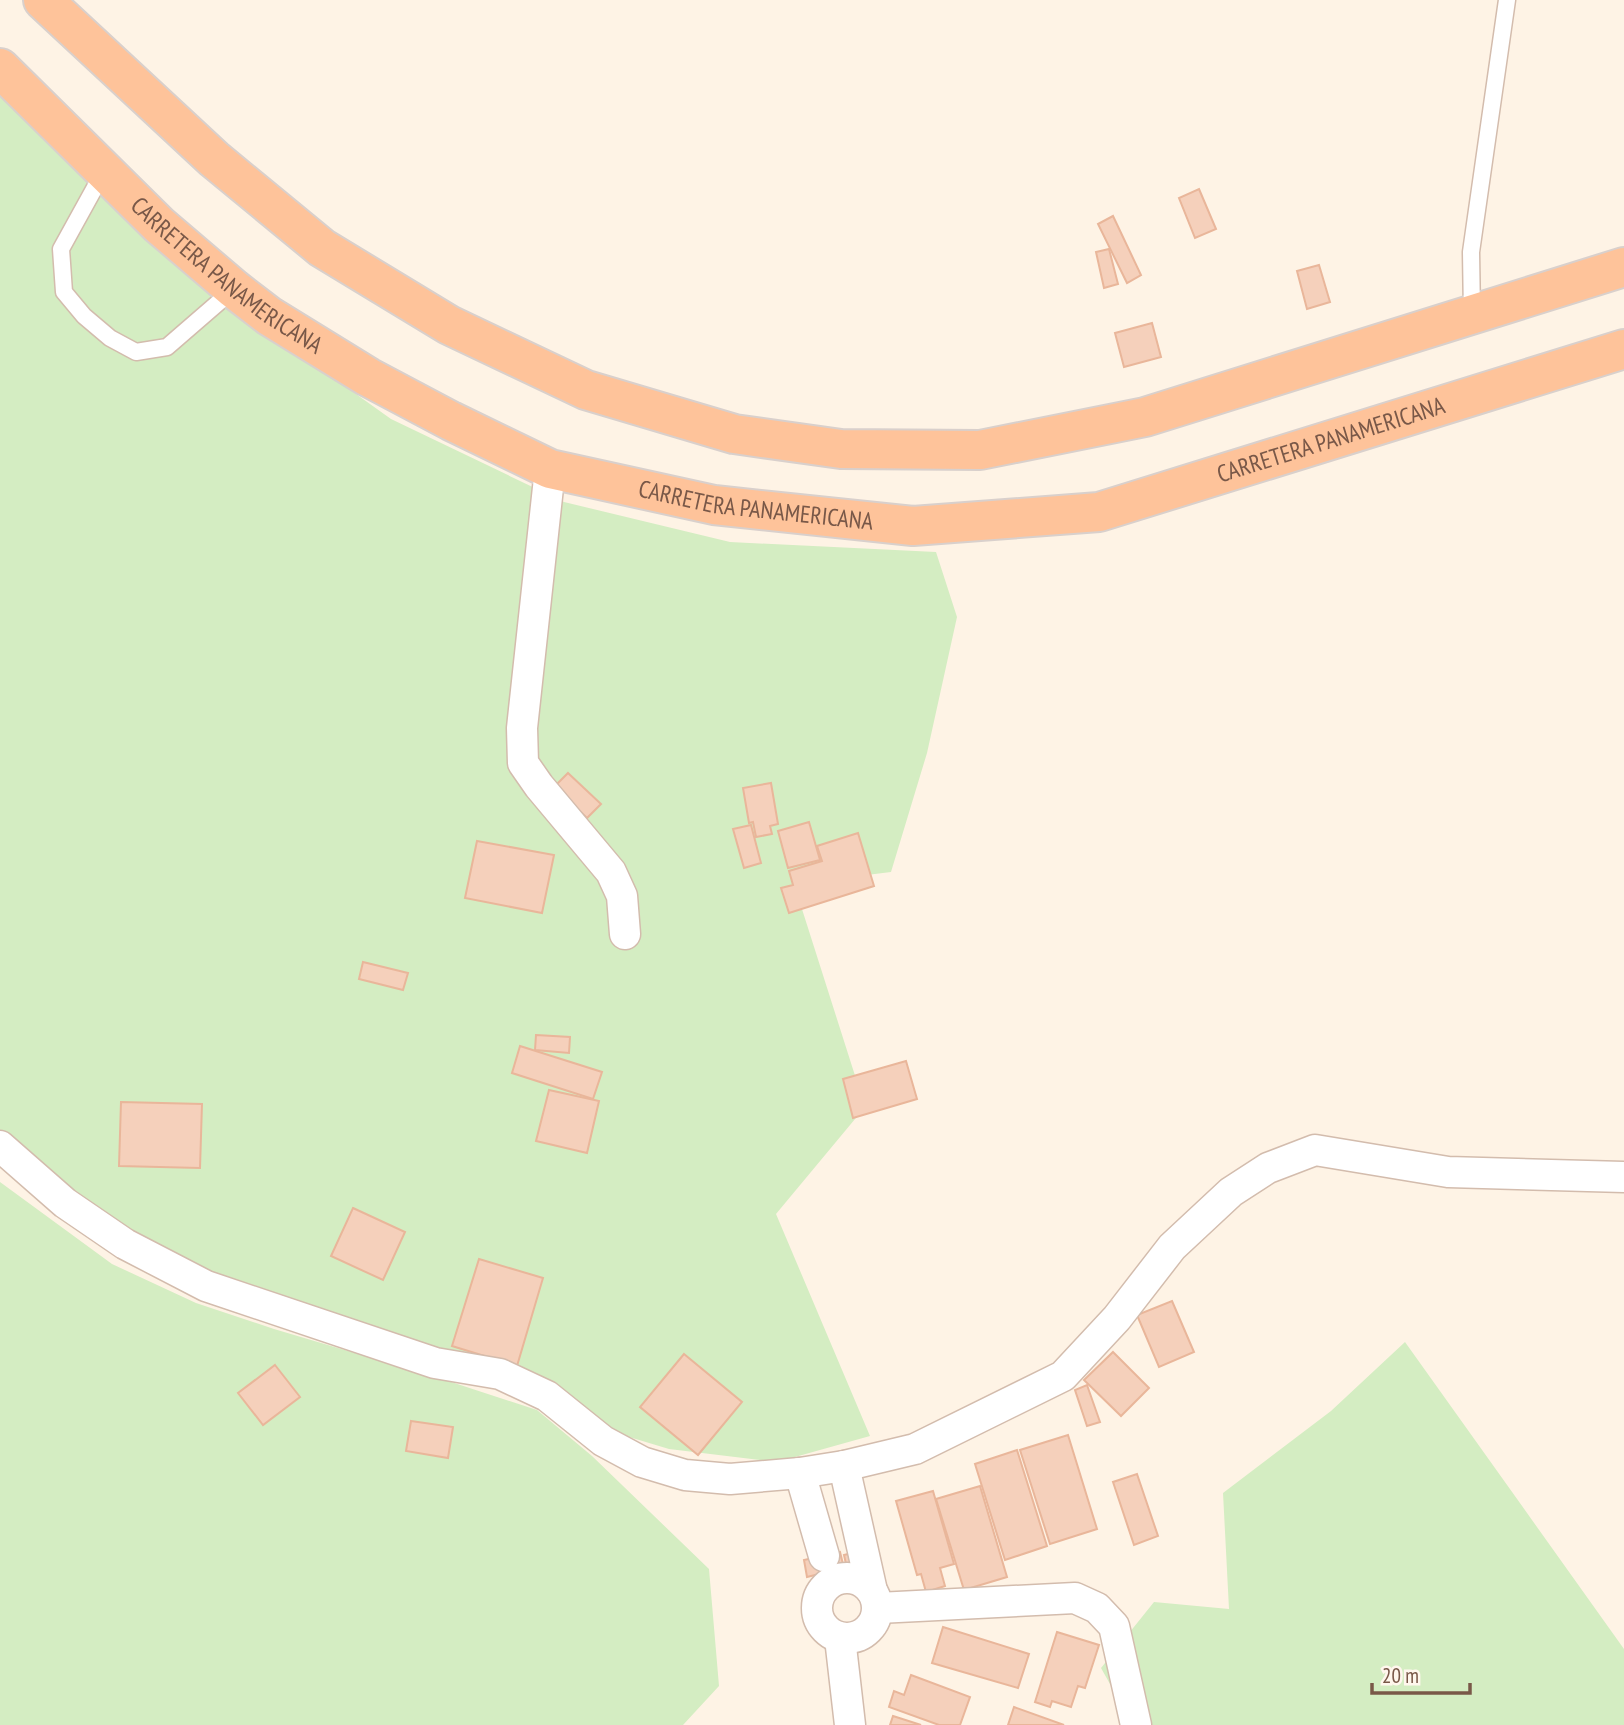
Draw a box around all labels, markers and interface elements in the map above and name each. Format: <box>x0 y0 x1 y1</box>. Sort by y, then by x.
street label: CARRETERA PANAMERICANA <box>124 190 329 361</box>
street label: CARRETERA PANAMERICANA <box>1213 389 1449 489</box>
street label: CARRETERA PANAMERICANA <box>636 473 875 537</box>
scale bar <box>1372 1652 1470 1696</box>
text: 20 m <box>1382 1662 1419 1689</box>

